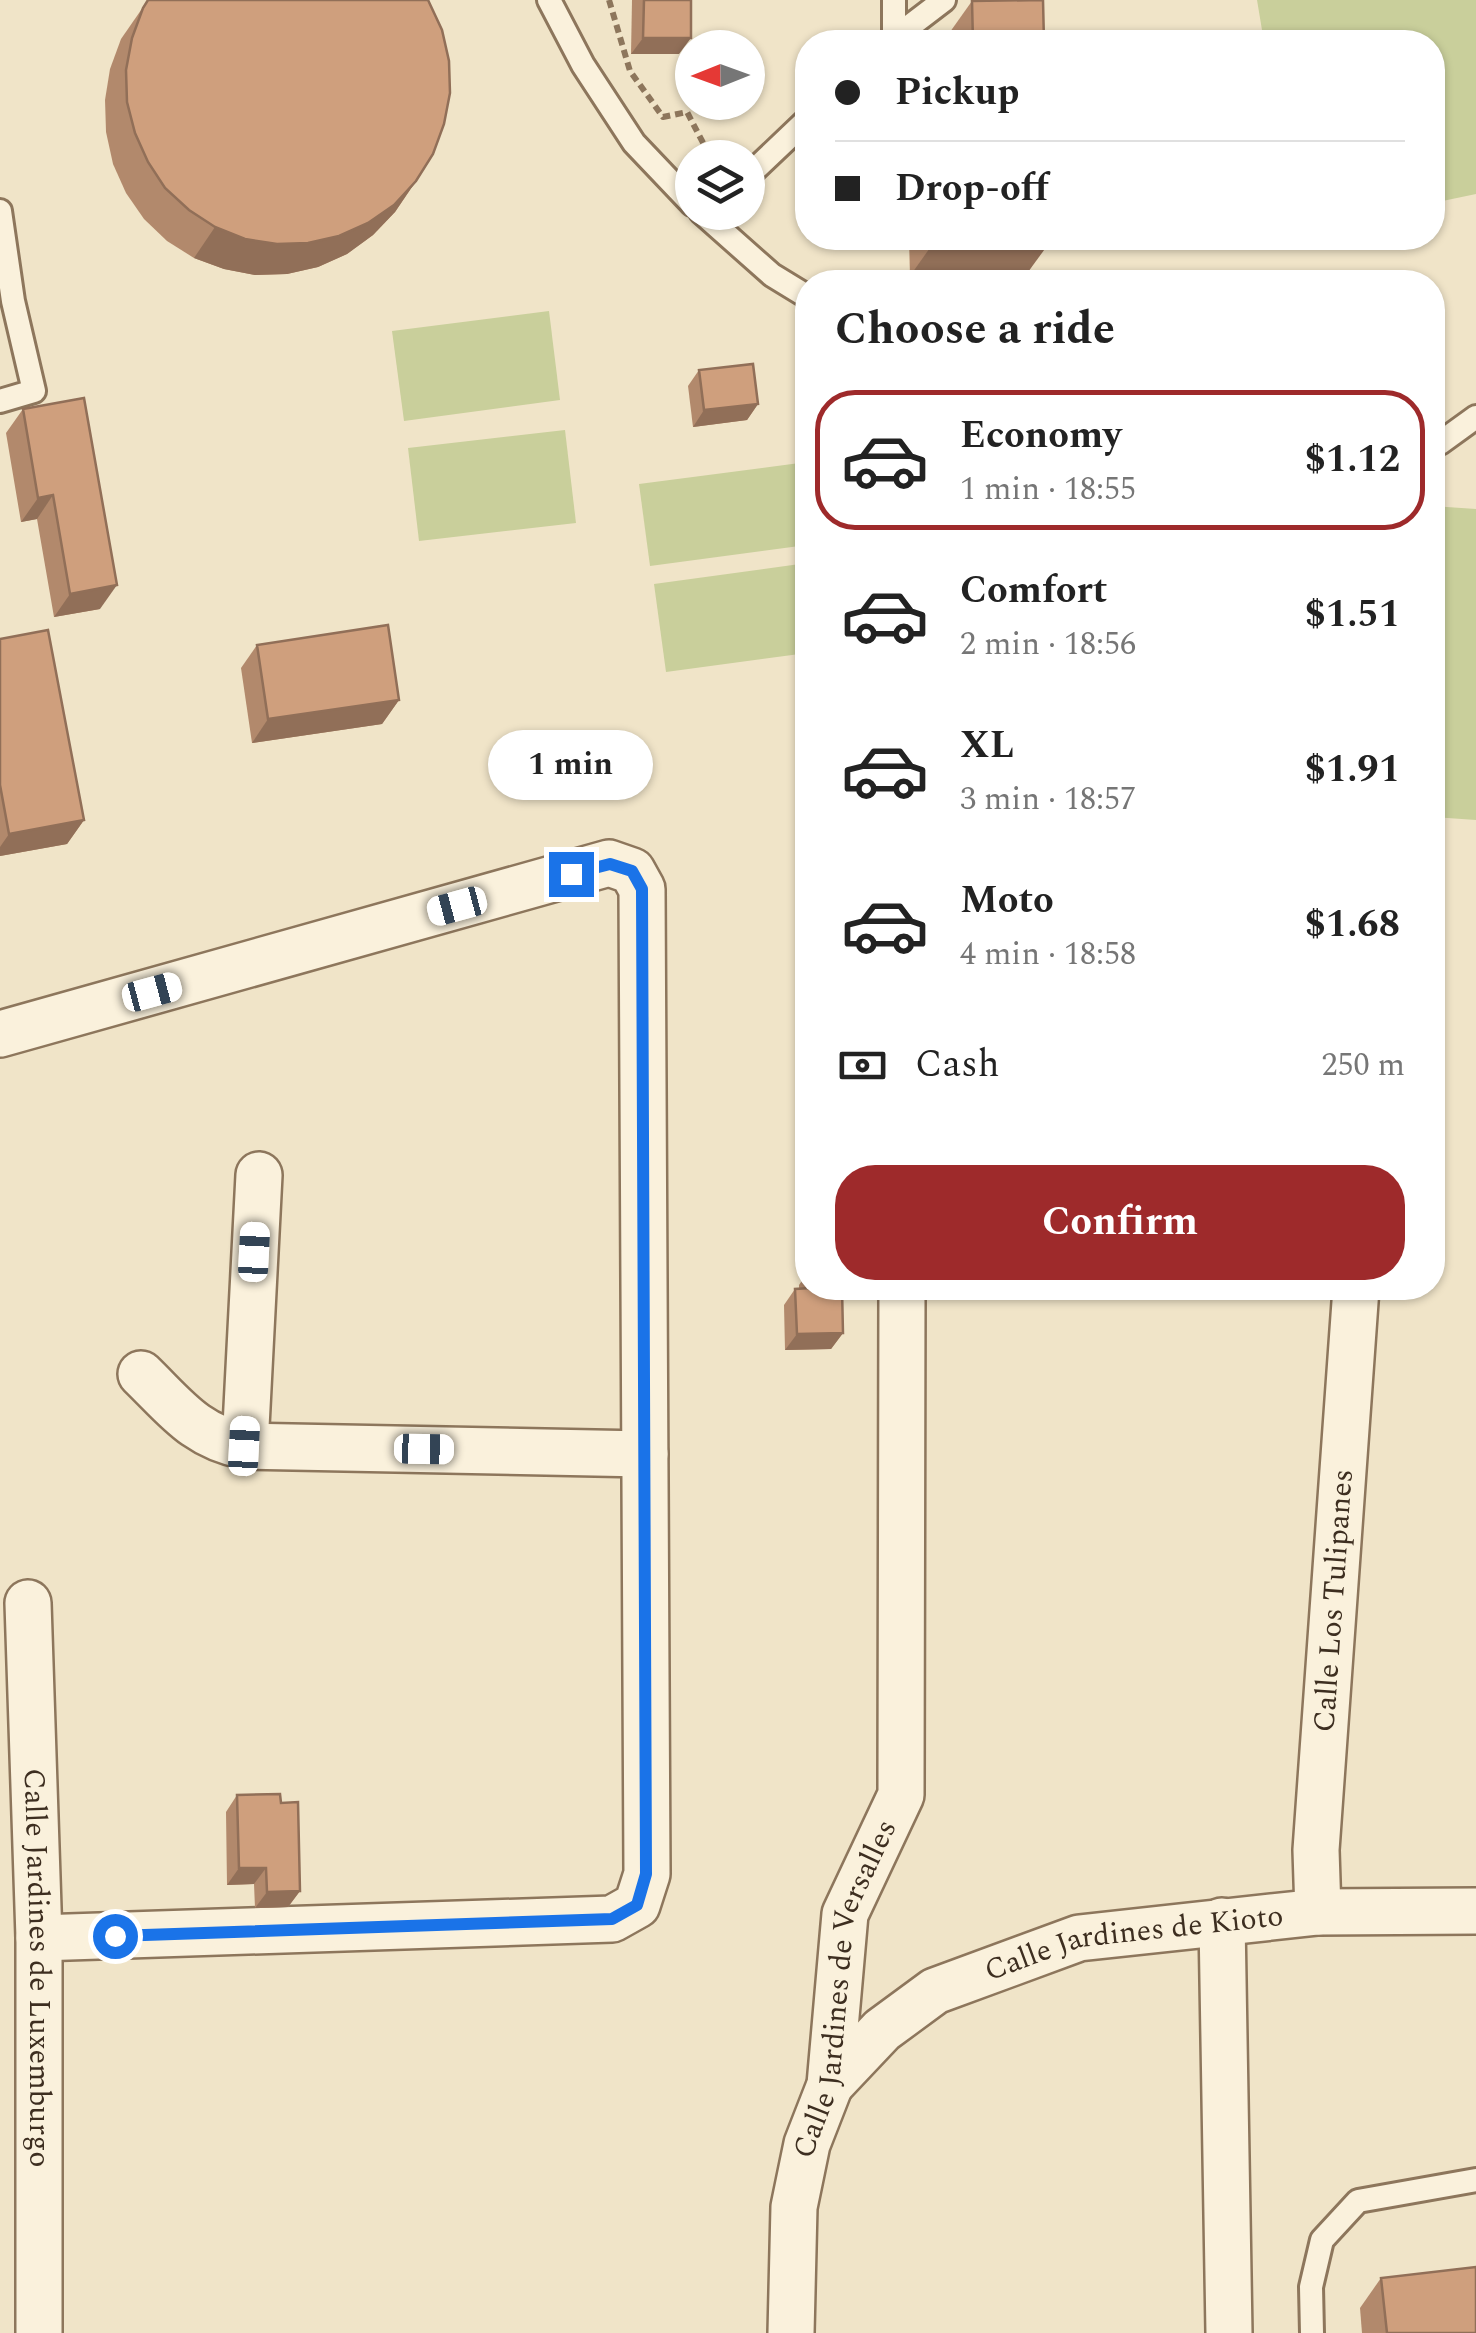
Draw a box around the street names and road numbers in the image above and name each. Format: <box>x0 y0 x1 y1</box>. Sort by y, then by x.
street label: Calle Los Tulipanes <box>1301 1468 1366 1734</box>
street label: Calle Jardines de Luxemburgo <box>10 1768 62 2167</box>
street label: Calle Jardines de Versalles <box>782 1812 909 2162</box>
street label: Calle Jardines de Kioto <box>978 1893 1286 1994</box>

